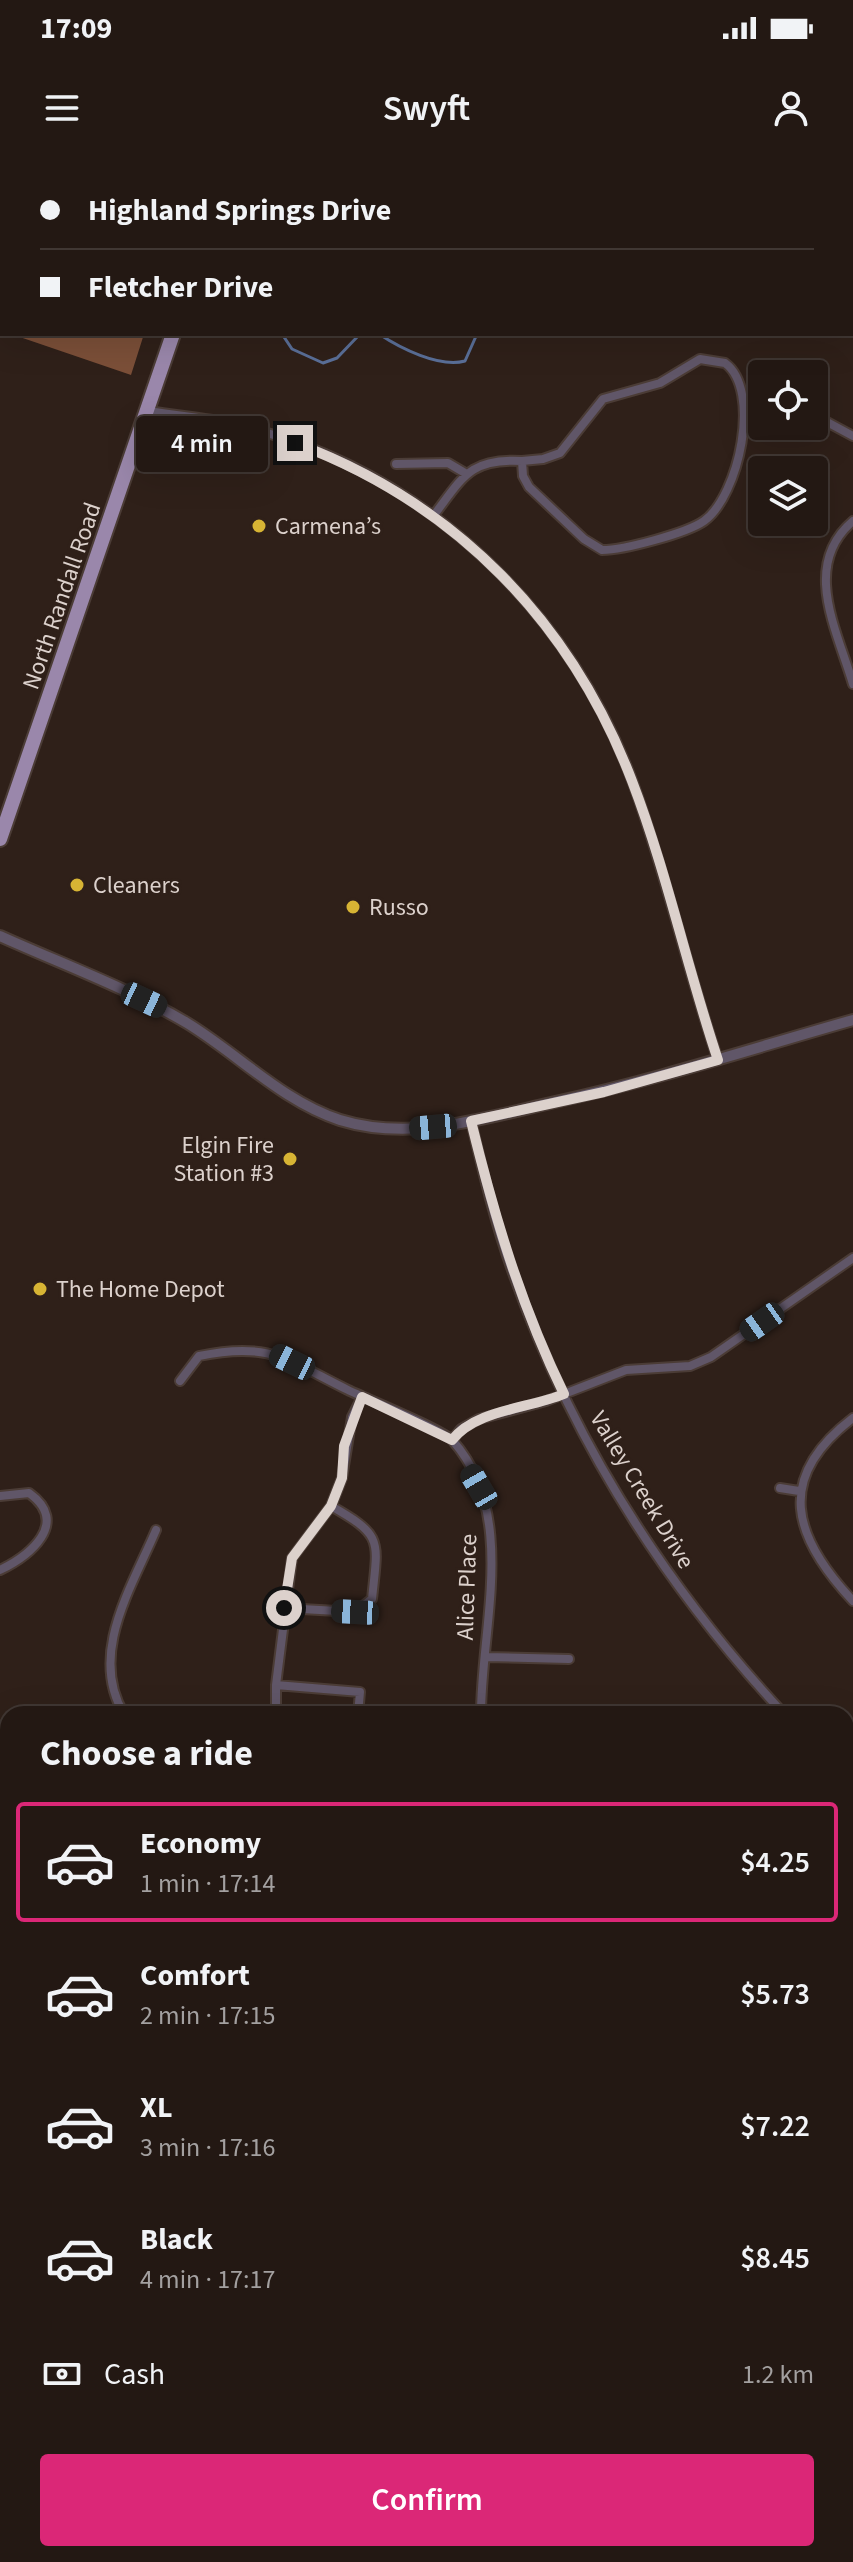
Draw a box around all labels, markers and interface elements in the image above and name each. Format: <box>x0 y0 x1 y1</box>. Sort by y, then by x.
text: 17:09 <box>40 7 112 50</box>
text: Swyft <box>383 83 470 134</box>
icon: menu <box>40 86 84 130</box>
icon: person <box>769 86 813 130</box>
text: Highland Springs Drive <box>88 189 391 232</box>
text: Fletcher Drive <box>88 266 273 309</box>
map controls <box>748 360 828 536</box>
button: locate <box>748 360 828 440</box>
callout: 4 min <box>135 415 267 471</box>
text: 4 min <box>171 425 233 462</box>
route end <box>277 425 313 461</box>
button: layers <box>748 456 828 536</box>
street label: North Randall Road <box>14 498 110 694</box>
place label: Carmena’s <box>275 509 381 544</box>
marker: Carmena’s <box>250 517 268 535</box>
place label: Cleaners <box>93 868 180 903</box>
marker: Cleaners <box>68 876 86 894</box>
place label: Russo <box>369 890 429 925</box>
marker: Russo <box>344 898 362 916</box>
car <box>117 979 171 1021</box>
car <box>408 1113 458 1141</box>
place label: Elgin Fire Station #3 <box>174 1128 274 1191</box>
marker: Elgin Fire Station #3 <box>281 1150 299 1168</box>
place label: The Home Depot <box>56 1272 225 1307</box>
marker: The Home Depot <box>31 1280 49 1298</box>
car <box>735 1298 789 1346</box>
car <box>265 1341 319 1383</box>
street label: Valley Creek Drive <box>581 1404 703 1576</box>
car <box>457 1460 501 1514</box>
street label: Alice Place <box>448 1533 486 1641</box>
route start <box>266 1590 302 1626</box>
car <box>330 1599 380 1625</box>
text: Choose a ride <box>40 1728 253 1779</box>
text: Economy <box>140 1822 261 1865</box>
icon: car <box>44 1826 116 1898</box>
text: $4.25 <box>740 1841 810 1884</box>
text: 1 min · 17:14 <box>140 1865 275 1902</box>
text: Comfort <box>140 1954 250 1997</box>
icon: car <box>44 1958 116 2030</box>
text: $5.73 <box>740 1973 810 2016</box>
text: 2 min · 17:15 <box>140 1997 275 2034</box>
text: XL <box>140 2086 173 2129</box>
icon: car <box>44 2090 116 2162</box>
text: $7.22 <box>740 2105 810 2148</box>
text: 3 min · 17:16 <box>140 2129 275 2166</box>
text: Black <box>140 2218 213 2261</box>
icon: car <box>44 2222 116 2294</box>
text: $8.45 <box>740 2237 810 2280</box>
text: 4 min · 17:17 <box>140 2261 275 2298</box>
icon: cash <box>40 2352 84 2396</box>
text: Cash <box>104 2353 165 2396</box>
text: 1.2 km <box>742 2356 814 2393</box>
button: Confirm <box>40 2454 814 2546</box>

